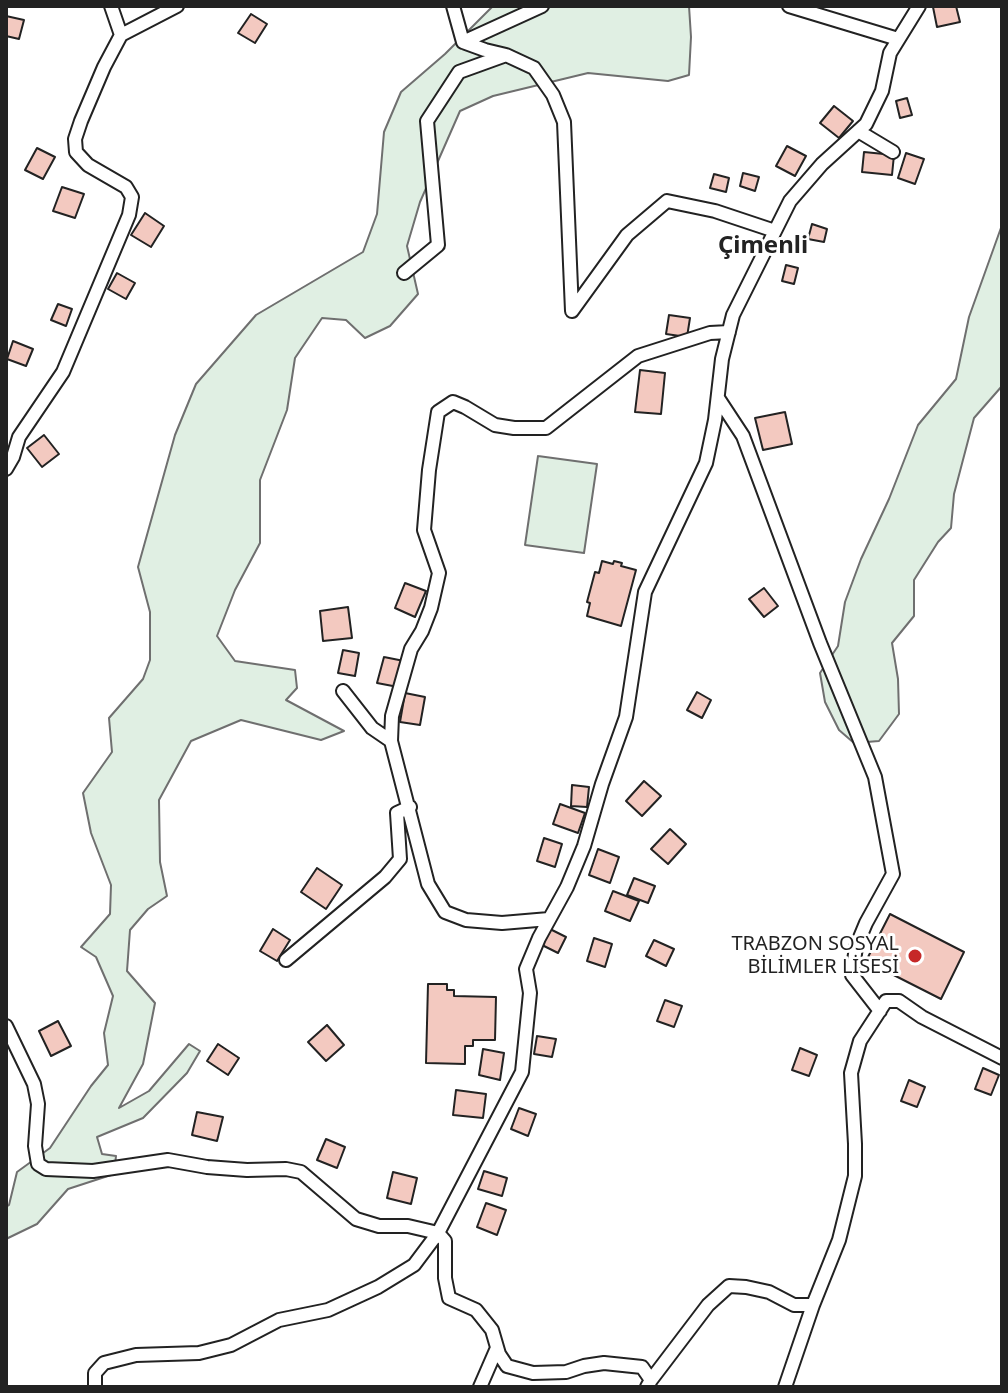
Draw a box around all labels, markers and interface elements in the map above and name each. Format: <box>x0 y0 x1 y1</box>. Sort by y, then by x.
district label: Çimenli <box>718 232 808 260</box>
place label: TRABZON SOSYAL BİLİMLER LİSESİ <box>731 932 899 979</box>
marker: TRABZON SOSYAL BİLİMLER LİSESİ <box>906 947 924 965</box>

